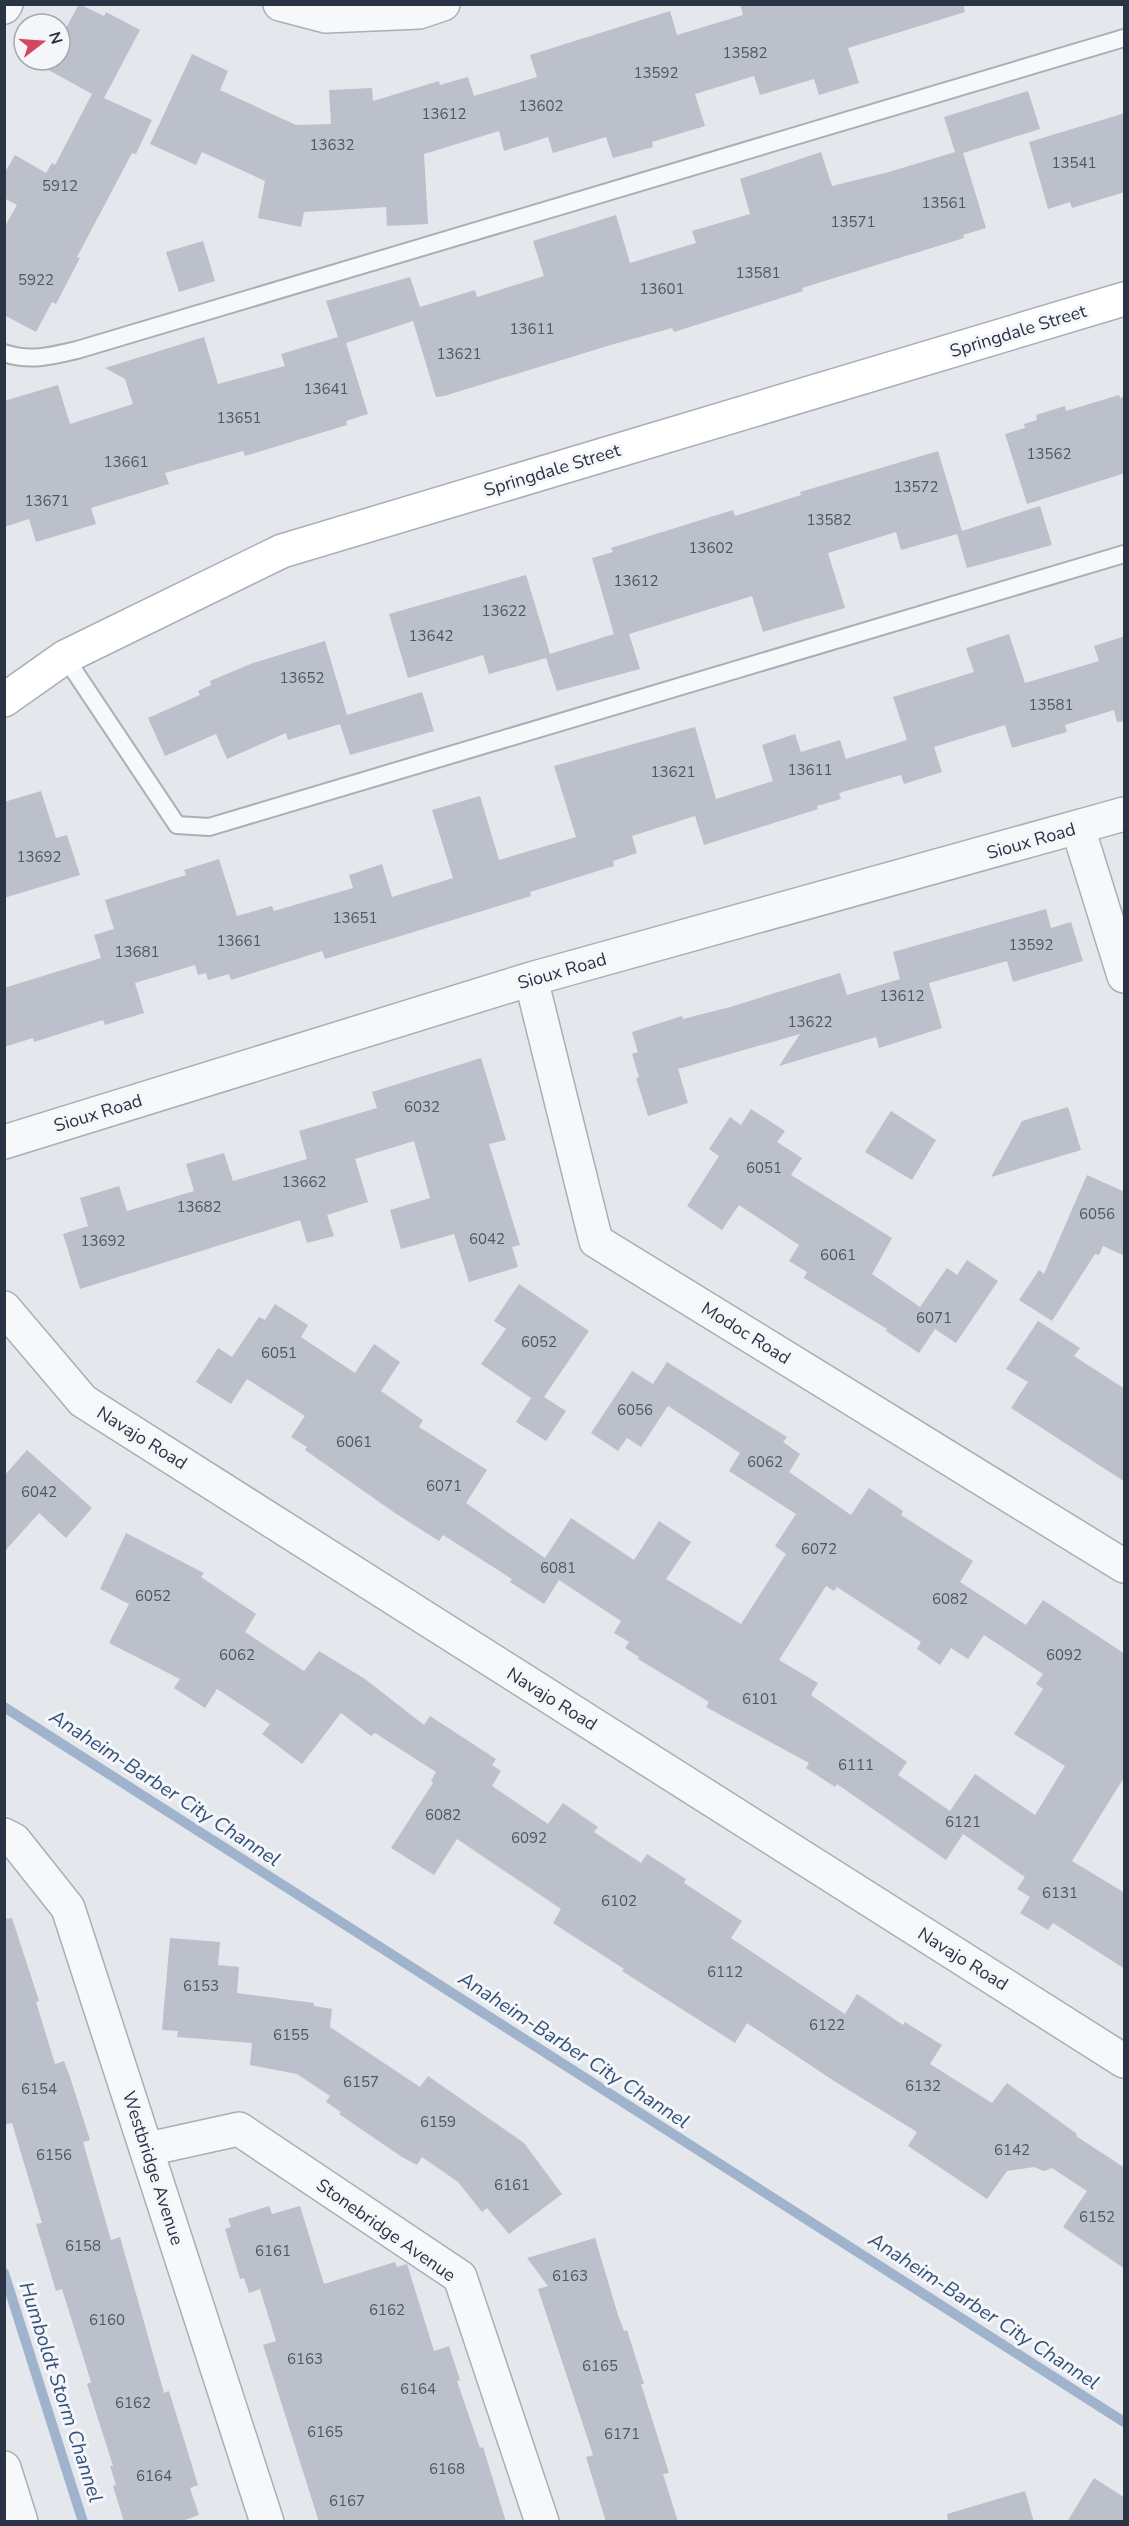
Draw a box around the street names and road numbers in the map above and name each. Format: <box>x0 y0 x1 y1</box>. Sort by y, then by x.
street label: Springdale Street <box>947 299 1090 363</box>
street label: Springdale Street <box>481 438 624 502</box>
street label: Sioux Road <box>984 817 1078 865</box>
street label: Sioux Road <box>515 947 609 995</box>
street label: Sioux Road <box>51 1088 145 1138</box>
street label: Modoc Road <box>697 1296 795 1370</box>
street label: Navajo Road <box>92 1401 192 1475</box>
street label: Navajo Road <box>502 1662 602 1736</box>
street label: Navajo Road <box>913 1922 1013 1996</box>
street label: Westbridge Avenue <box>117 2088 189 2248</box>
street label: Stonebridge Avenue <box>312 2173 460 2287</box>

